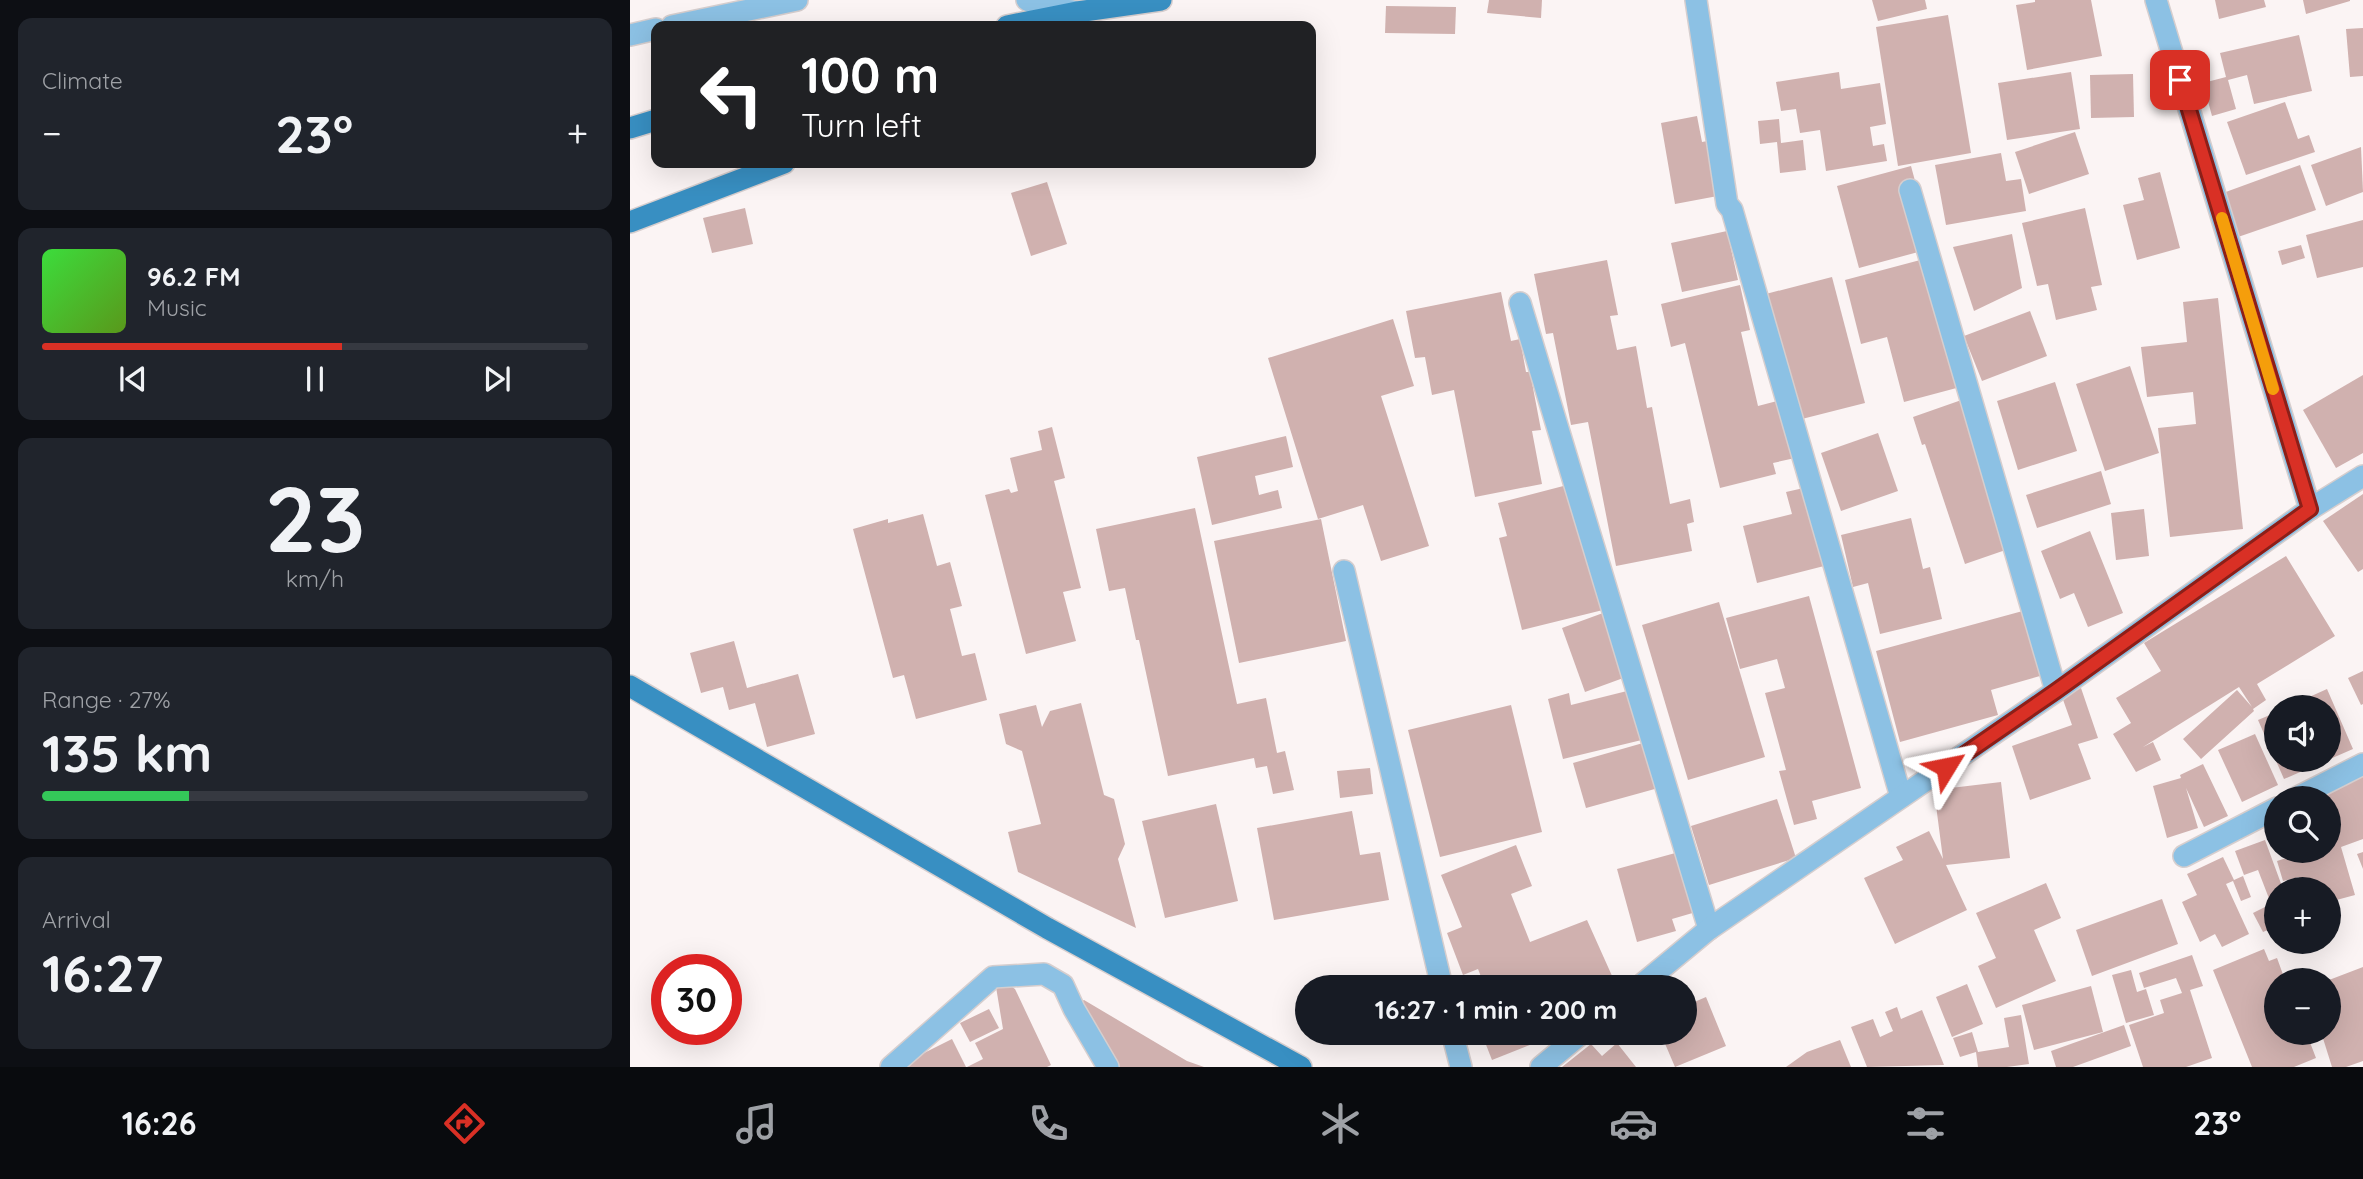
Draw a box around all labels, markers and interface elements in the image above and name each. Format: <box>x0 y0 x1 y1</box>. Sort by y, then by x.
text: 100 m <box>801 44 939 105</box>
icon: left <box>686 49 777 140</box>
pin <box>2150 50 2210 110</box>
icon: arrive <box>2161 61 2199 99</box>
text: Climate <box>42 66 123 95</box>
text: 23° <box>275 101 353 166</box>
text: Turn left <box>801 105 922 145</box>
text: − <box>42 109 62 157</box>
text: + <box>567 109 588 157</box>
text: 96.2 FM <box>147 260 241 293</box>
text: Music <box>147 293 207 322</box>
icon: previous <box>114 360 152 398</box>
icon: pause <box>296 360 334 398</box>
icon: next <box>478 360 516 398</box>
text: 23 <box>265 461 365 575</box>
text: km/h <box>286 564 344 593</box>
text: Range · 27% <box>42 685 171 714</box>
map controls <box>2264 695 2341 1045</box>
button: sound <box>2264 695 2341 772</box>
text: 135 km <box>42 720 212 785</box>
position arrow <box>1909 730 1983 804</box>
button: search <box>2264 786 2341 863</box>
button: + <box>2264 877 2341 954</box>
text: Arrival <box>42 905 111 934</box>
text: 16:27 <box>42 940 163 1005</box>
speed limit sign: 30 <box>651 954 742 1045</box>
button: − <box>2264 968 2341 1045</box>
text: 16:27 · 1 min · 200 m <box>1375 993 1617 1026</box>
icon: directions <box>440 1099 489 1148</box>
icon: music <box>732 1099 781 1148</box>
icon: phone <box>1024 1099 1073 1148</box>
icon: climate <box>1316 1099 1365 1148</box>
icon: car <box>1609 1099 1658 1148</box>
icon: filters <box>1901 1099 1950 1148</box>
text: 16:26 <box>122 1103 196 1143</box>
text: 23° <box>2193 1103 2241 1143</box>

